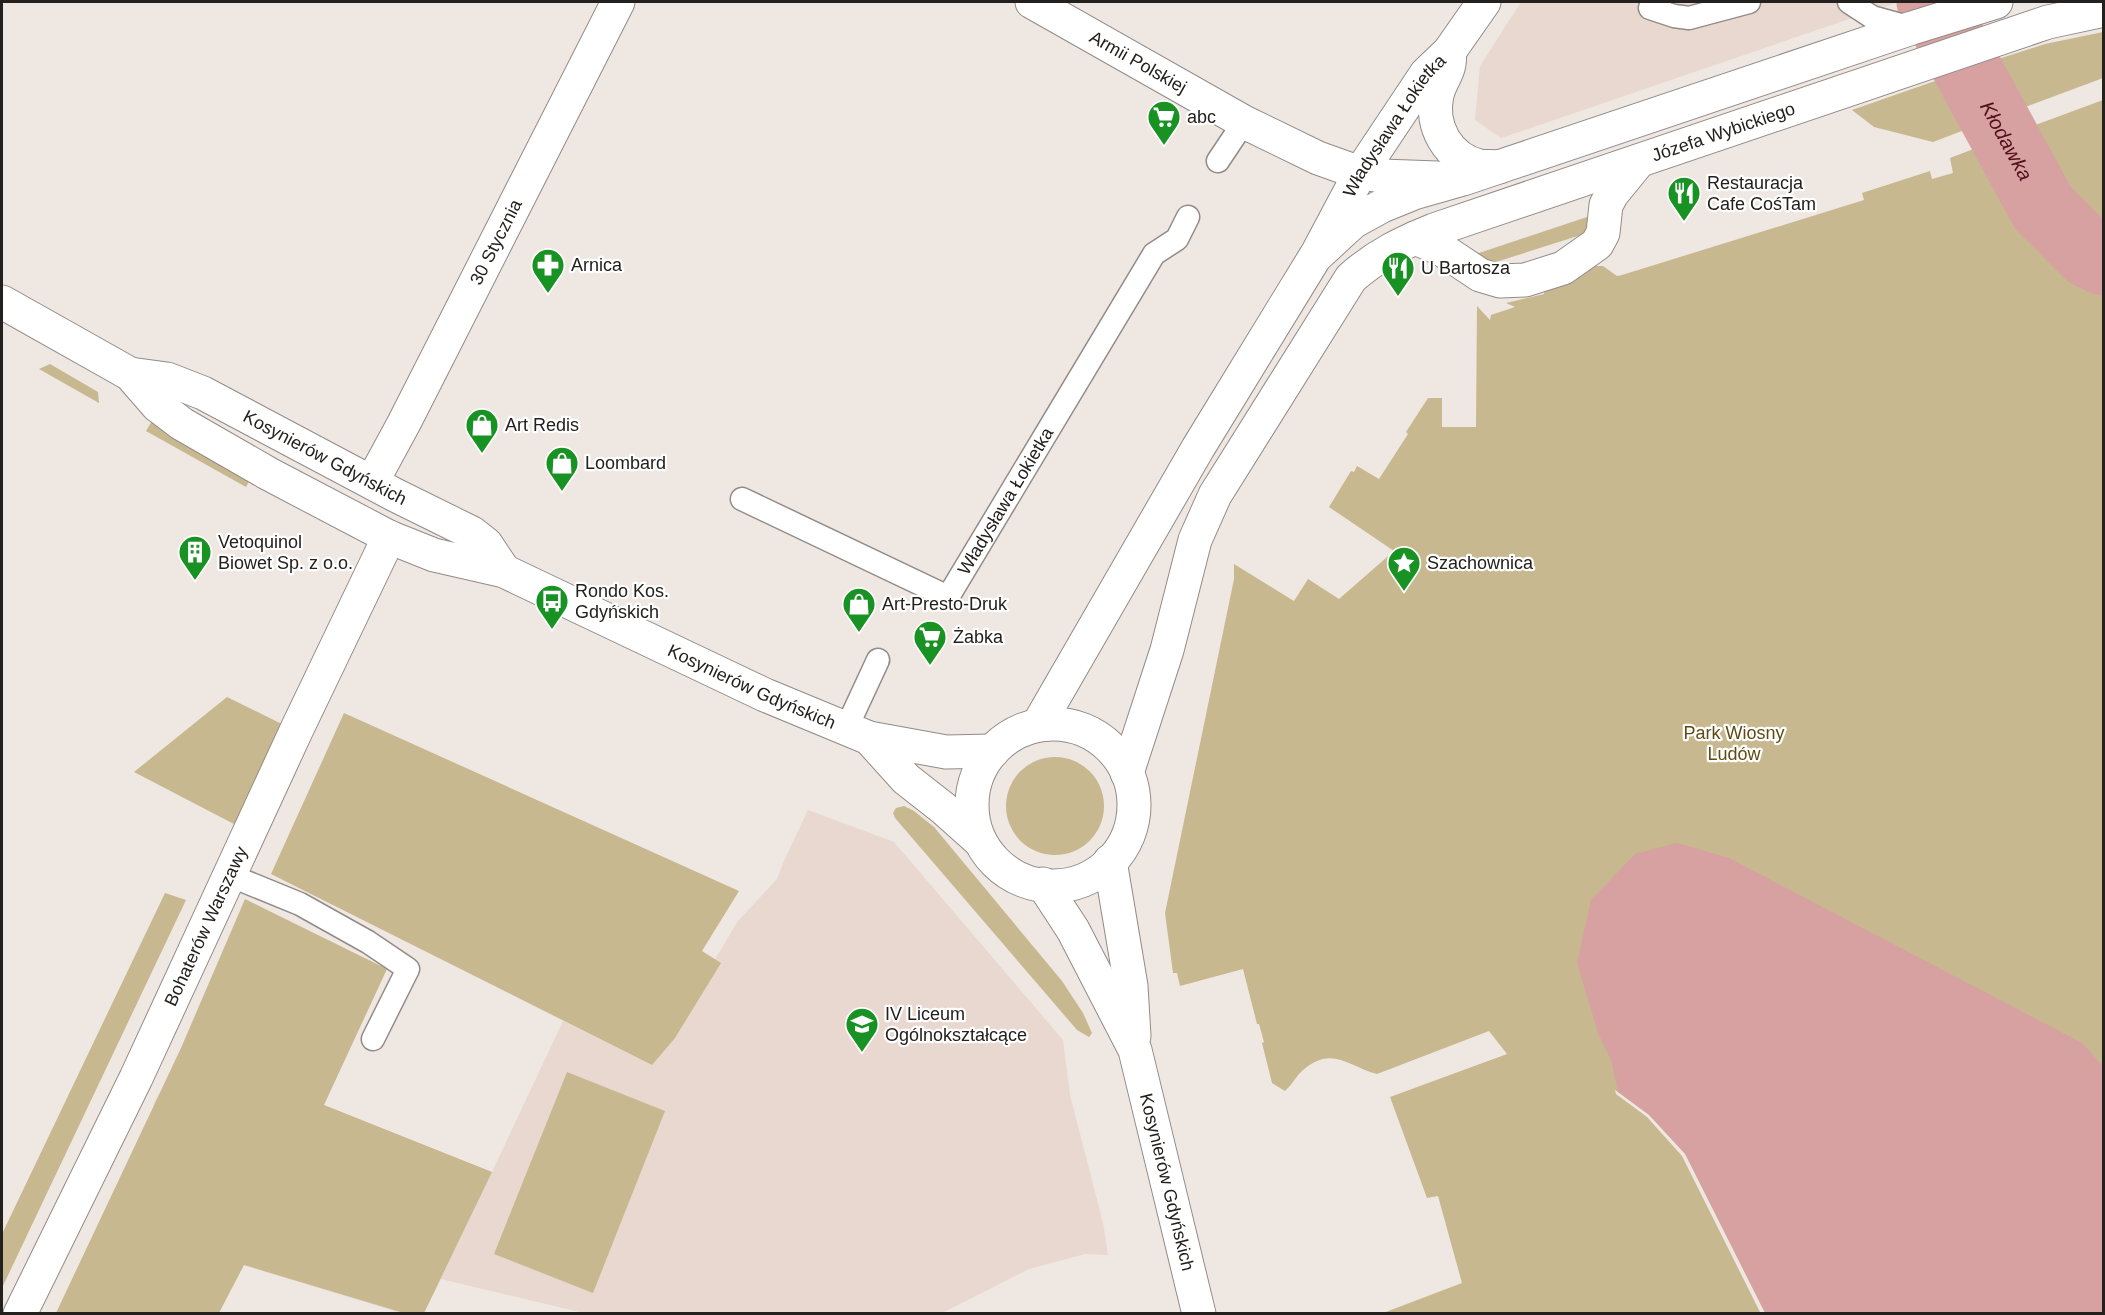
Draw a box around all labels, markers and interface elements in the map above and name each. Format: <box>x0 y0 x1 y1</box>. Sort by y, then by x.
street label: Armii Polskiej <box>1086 27 1190 97</box>
street label: Władysława Łokietka <box>1339 50 1451 200</box>
water label: Kłodawka <box>1976 97 2037 184</box>
street label: Józefa Wybickiego <box>1649 98 1798 166</box>
supermarket icon: abc <box>1146 99 1182 146</box>
place label: abc <box>1187 107 1216 127</box>
place label: Restauracja Cafe CośTam <box>1707 173 1816 214</box>
restaurant icon: Restauracja Cafe CośTam <box>1666 175 1702 222</box>
street label: 30 Stycznia <box>466 195 526 288</box>
pharmacy icon: Arnica <box>530 247 566 294</box>
restaurant icon: U Bartosza <box>1380 250 1416 297</box>
place label: Arnica <box>571 255 623 275</box>
place label: U Bartosza <box>1421 258 1511 278</box>
street label: Kosynierów Gdyńskich <box>240 406 410 509</box>
shop icon: Art Redis <box>464 407 500 454</box>
place label: Art Redis <box>505 415 579 435</box>
street label: Władysława Łokietka <box>954 423 1058 578</box>
shop icon: Loombard <box>544 445 580 492</box>
place label: Loombard <box>585 453 666 473</box>
place label: Vetoquinol Biowet Sp. z o.o. <box>218 532 353 573</box>
building icon: Vetoquinol Biowet Sp. z o.o. <box>177 534 213 581</box>
place icon: Szachownica <box>1386 545 1422 592</box>
place label: Szachownica <box>1427 553 1534 573</box>
place label: Rondo Kos. Gdyńskich <box>575 581 669 622</box>
bus stop icon: Rondo Kos. Gdyńskich <box>534 583 570 630</box>
shop icon: Art-Presto-Druk <box>841 586 877 633</box>
place label: Art-Presto-Druk <box>882 594 1008 614</box>
supermarket icon: Żabka <box>912 619 948 666</box>
place label: Żabka <box>953 627 1004 647</box>
street label: Kosynierów Gdyńskich <box>664 640 839 733</box>
park label: Park Wiosny Ludów <box>1683 723 1785 764</box>
street label: Bohaterów Warszawy <box>161 843 251 1009</box>
place label: IV Liceum Ogólnokształcące <box>885 1004 1027 1045</box>
school or university icon: IV Liceum Ogólnokształcące <box>844 1006 880 1053</box>
street label: Kosynierów Gdyńskich <box>1136 1091 1198 1273</box>

